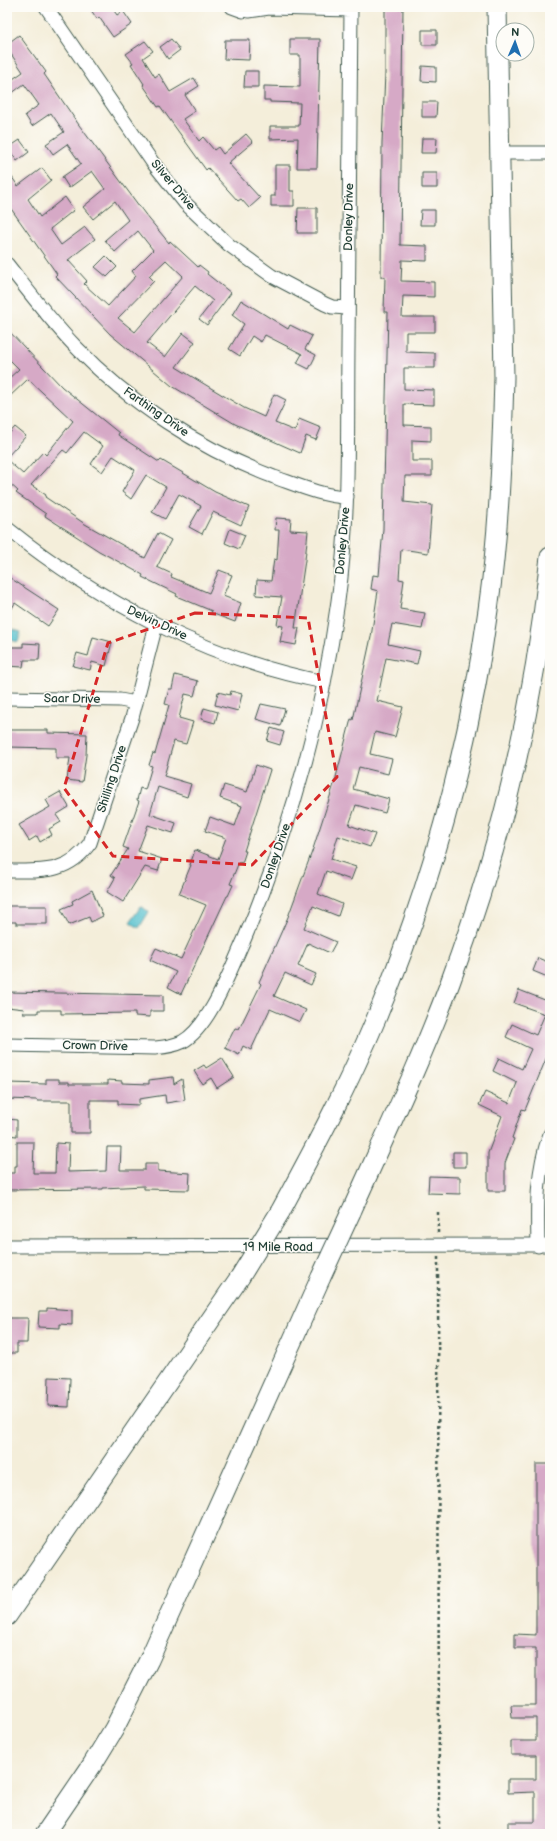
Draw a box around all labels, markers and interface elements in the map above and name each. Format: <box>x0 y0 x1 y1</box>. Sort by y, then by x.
north arrow <box>495 22 535 62</box>
text: N <box>511 26 520 39</box>
street label: Silver Drive <box>148 157 198 213</box>
street label: Donley Drive <box>341 183 357 251</box>
street label: Farthing Drive <box>120 384 192 440</box>
street label: Donley Drive <box>333 507 353 575</box>
street label: Delvin Drive <box>124 602 190 644</box>
street label: Saar Drive <box>44 691 100 707</box>
street label: Shilling Drive <box>94 743 130 815</box>
street label: Donley Drive <box>258 821 294 891</box>
street label: Crown Drive <box>62 1038 128 1054</box>
street label: 19 Mile Road <box>243 1240 313 1255</box>

